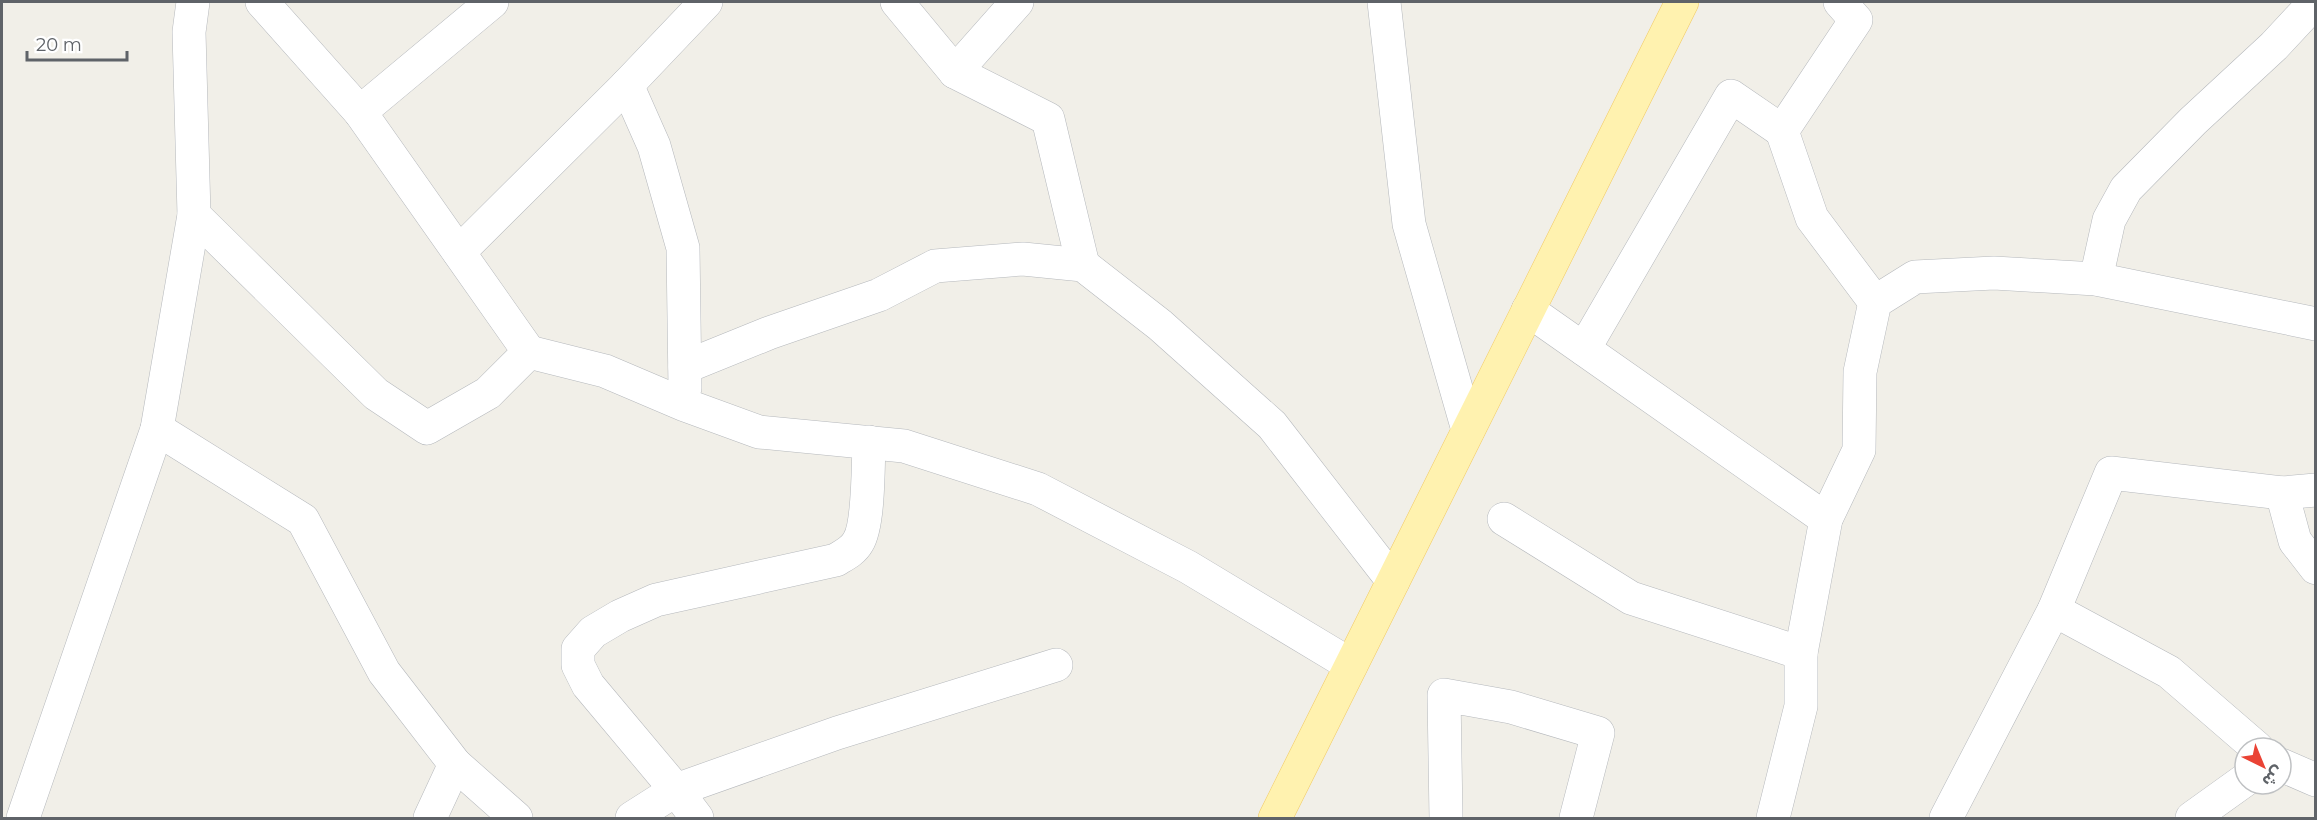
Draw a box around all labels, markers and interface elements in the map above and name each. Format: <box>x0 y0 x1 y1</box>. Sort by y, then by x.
scale bar <box>27 24 128 62</box>
text: 20 m <box>36 34 82 56</box>
north arrow <box>2233 736 2293 796</box>
text: ش <box>2258 762 2287 791</box>

